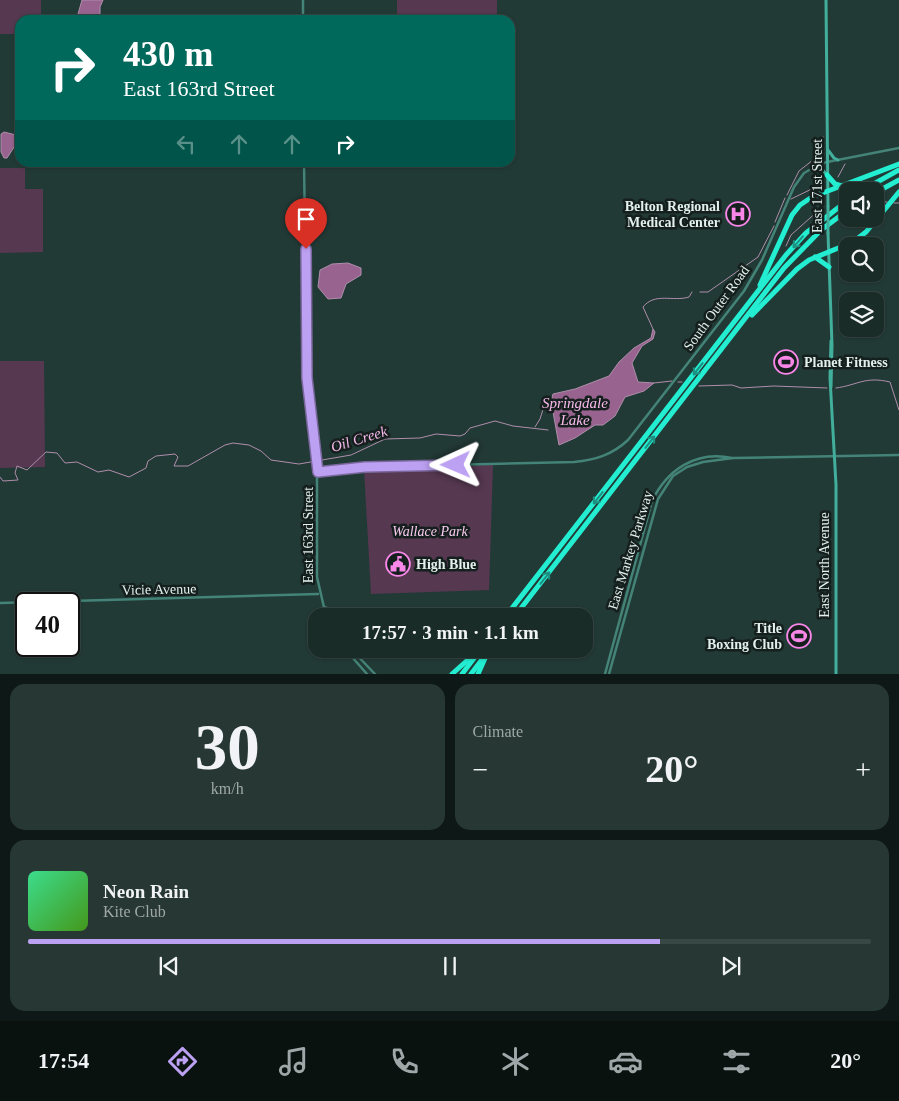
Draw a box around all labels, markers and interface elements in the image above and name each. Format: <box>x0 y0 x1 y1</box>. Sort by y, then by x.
icon: right <box>40 35 105 100</box>
text: 430 m <box>123 35 213 74</box>
text: East 163rd Street <box>123 76 275 101</box>
icon: left <box>172 130 200 158</box>
icon: ahead <box>225 130 253 158</box>
icon: ahead <box>278 130 306 158</box>
icon: right <box>331 130 359 158</box>
street label: East 171st Street <box>810 139 825 233</box>
map controls <box>839 182 884 337</box>
button: sound <box>839 182 884 227</box>
pin <box>285 198 327 249</box>
place label: Belton Regional Medical Center <box>625 199 720 230</box>
hospital icon: Belton Regional Medical Center <box>725 201 751 227</box>
icon: arrive <box>292 205 320 233</box>
one-way arrow <box>792 235 804 248</box>
button: search <box>839 237 884 282</box>
street label: South Outer Road <box>681 263 752 354</box>
button: layers <box>839 292 884 337</box>
sports icon: Planet Fitness <box>773 349 799 375</box>
place label: Planet Fitness <box>804 355 888 370</box>
one-way arrow <box>692 362 703 375</box>
water label: Springdale Lake <box>542 395 608 428</box>
water label: Oil Creek <box>329 423 389 455</box>
one-way arrow <box>645 436 656 449</box>
position arrow <box>429 438 481 490</box>
street label: East 163rd Street <box>301 487 316 583</box>
street label: East Markey Parkway <box>605 489 656 611</box>
one-way arrow <box>593 491 603 505</box>
street label: East North Avenue <box>817 512 832 618</box>
park label: Wallace Park <box>392 524 468 539</box>
public building icon: High Blue <box>385 551 411 577</box>
place label: High Blue <box>416 557 476 572</box>
one-way arrow <box>540 572 551 585</box>
street label: Vicie Avenue <box>122 581 196 598</box>
speed limit sign: 40 <box>15 592 80 657</box>
place label: Title Boxing Club <box>707 621 782 652</box>
text: 17:57 · 3 min · 1.1 km <box>362 622 539 643</box>
sports icon: Title Boxing Club <box>786 623 812 649</box>
text: 30 <box>195 711 260 783</box>
text: Climate <box>473 723 523 740</box>
text: 20° <box>645 748 698 790</box>
text: − <box>473 754 488 785</box>
text: + <box>855 754 871 785</box>
text: km/h <box>211 780 244 797</box>
text: Neon Rain <box>103 881 189 902</box>
text: Kite Club <box>103 903 166 920</box>
icon: previous <box>155 952 183 980</box>
icon: pause <box>436 952 464 980</box>
icon: next <box>717 952 745 980</box>
icon: directions <box>165 1044 200 1079</box>
icon: music <box>276 1044 311 1079</box>
icon: phone <box>387 1044 422 1079</box>
icon: climate <box>498 1044 533 1079</box>
icon: car <box>608 1044 643 1079</box>
icon: filters <box>719 1044 754 1079</box>
text: 17:54 <box>38 1048 89 1073</box>
text: 20° <box>830 1048 861 1073</box>

